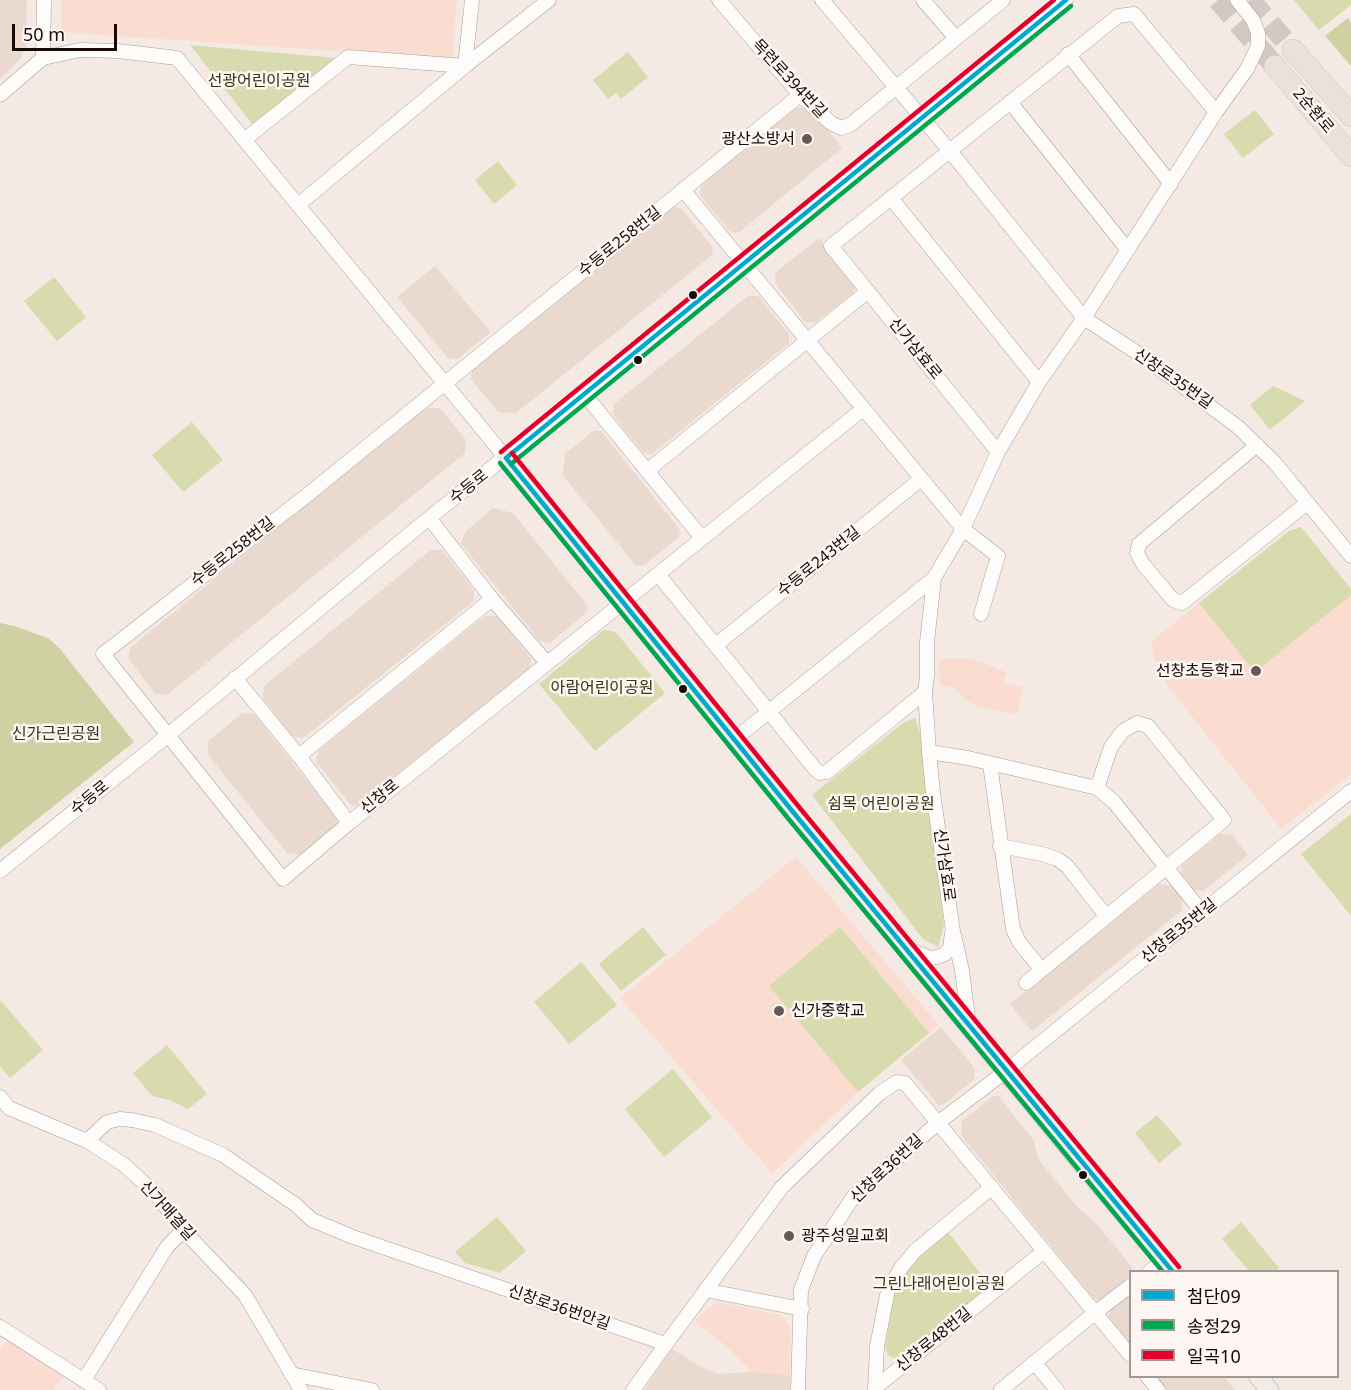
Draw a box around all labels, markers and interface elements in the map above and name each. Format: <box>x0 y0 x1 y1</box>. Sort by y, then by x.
scale bar <box>15 12 120 50</box>
text: 50 m <box>23 22 65 46</box>
street label: 목련로394번길 <box>748 35 830 123</box>
park label: 선광어린이공원 <box>207 71 311 91</box>
street label: 2순환로 <box>1289 84 1337 138</box>
place label: 광산소방서 <box>721 129 795 149</box>
marker: 광산소방서 <box>800 132 814 146</box>
street label: 수등로258번길 <box>575 203 665 281</box>
unlabelled marker <box>687 289 699 301</box>
street label: 신가삼효로 <box>884 314 946 384</box>
street label: 신창로35번길 <box>1130 345 1216 413</box>
unlabelled marker <box>632 354 644 366</box>
street label: 수등로 <box>446 466 492 508</box>
street label: 수등로258번길 <box>187 513 279 591</box>
street label: 수등로243번길 <box>774 523 864 601</box>
place label: 선창초등학교 <box>1156 661 1244 681</box>
marker: 선창초등학교 <box>1249 664 1263 678</box>
park label: 아람어린이공원 <box>550 678 654 698</box>
unlabelled marker <box>677 683 689 695</box>
park label: 신가근린공원 <box>12 724 100 744</box>
street label: 신창로 <box>357 776 403 818</box>
street label: 수등로 <box>67 777 113 819</box>
park label: 쉼목 어린이공원 <box>827 794 935 814</box>
street label: 신가삼효로 <box>929 827 959 903</box>
street label: 신창로35번길 <box>1137 895 1221 967</box>
place label: 신가중학교 <box>791 1001 865 1021</box>
marker: 신가중학교 <box>772 1004 786 1018</box>
street label: 신창로36번길 <box>847 1131 927 1207</box>
unlabelled marker <box>1077 1169 1089 1181</box>
street label: 신가매결길 <box>135 1177 199 1245</box>
place label: 광주성일교회 <box>801 1226 889 1246</box>
marker: 광주성일교회 <box>782 1229 796 1243</box>
legend <box>1129 1270 1339 1378</box>
park label: 그린나래어린이공원 <box>873 1274 1005 1294</box>
street label: 신창로36번안길 <box>505 1282 613 1334</box>
text: 첨단09 <box>1187 1284 1241 1308</box>
street label: 신창로48번길 <box>892 1304 976 1376</box>
text: 송정29 <box>1187 1314 1241 1338</box>
text: 일곡10 <box>1187 1344 1241 1368</box>

